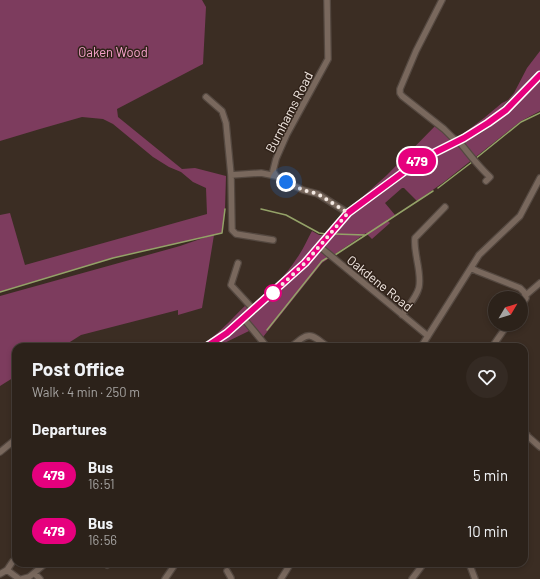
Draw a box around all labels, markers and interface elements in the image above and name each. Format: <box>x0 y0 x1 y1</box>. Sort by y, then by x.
park label: Oaken Wood <box>78 44 148 60</box>
street label: Burnhams Road <box>262 69 316 155</box>
line badge: 479 <box>394 148 440 174</box>
text: 479 <box>406 152 428 169</box>
your location <box>276 172 296 192</box>
street label: Oakdene Road <box>344 252 416 314</box>
unlabelled marker <box>264 284 282 302</box>
north arrow <box>488 291 528 331</box>
map controls <box>488 291 528 331</box>
button: heart <box>466 356 508 398</box>
text: Post Office <box>32 357 125 380</box>
text: Walk · 4 min · 250 m <box>32 384 140 400</box>
text: Departures <box>32 420 107 438</box>
text: Bus <box>88 458 113 476</box>
text: 479 <box>43 466 65 483</box>
text: 5 min <box>473 466 508 484</box>
text: 16:51 <box>88 476 115 492</box>
text: Bus <box>88 514 113 532</box>
text: 479 <box>43 522 65 539</box>
text: 10 min <box>467 522 508 540</box>
text: 16:56 <box>88 532 117 548</box>

